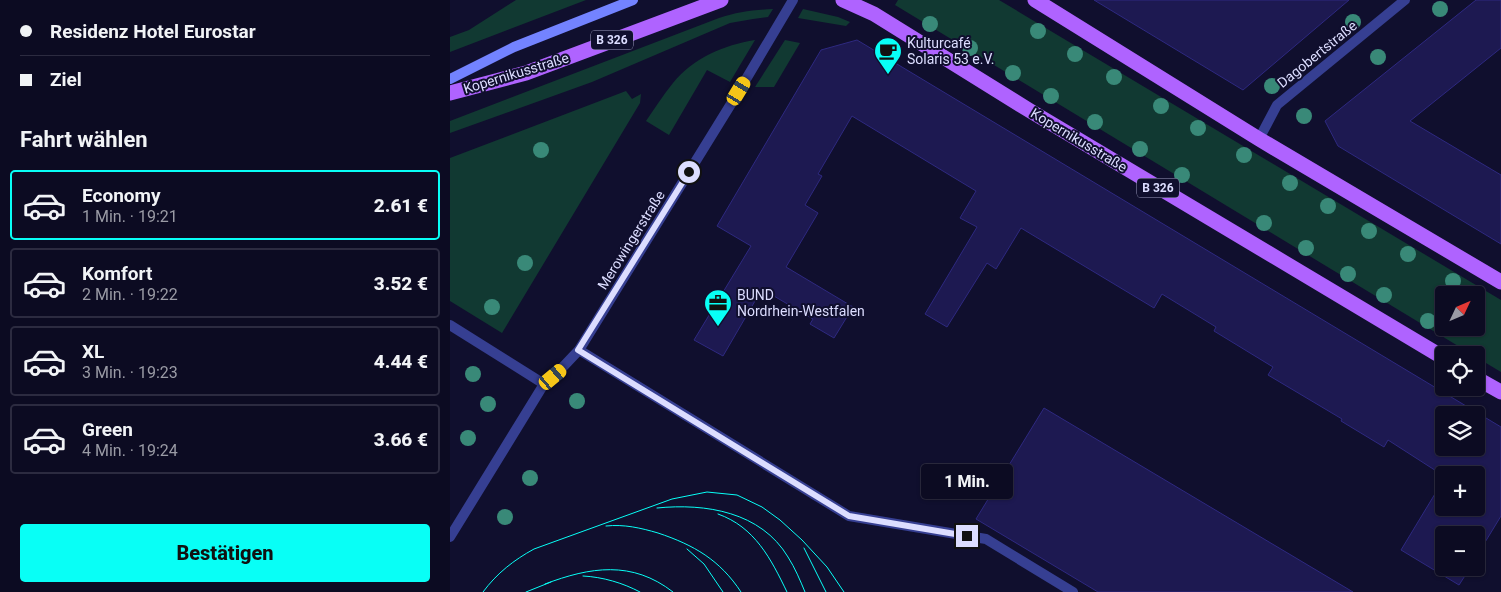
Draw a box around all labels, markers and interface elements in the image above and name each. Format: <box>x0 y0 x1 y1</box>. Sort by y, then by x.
street label: Dagobertstraße <box>1274 17 1360 91</box>
text: Residenz Hotel Eurostar <box>50 20 256 43</box>
road number: B 326 <box>591 30 633 50</box>
place label: Kulturcafé Solaris 53 e.V. <box>907 35 995 67</box>
cafe icon: Kulturcafé Solaris 53 e.V. <box>873 36 903 75</box>
street label: Kopernikusstraße <box>461 49 571 97</box>
text: Ziel <box>50 68 82 91</box>
car <box>724 74 753 108</box>
street label: Kopernikusstraße <box>1028 105 1130 175</box>
text: Fahrt wählen <box>20 127 148 152</box>
route start <box>678 161 700 183</box>
road number: B 326 <box>1137 178 1179 198</box>
icon: car <box>22 183 67 228</box>
text: Economy <box>82 184 161 207</box>
street label: Merowingerstraße <box>594 188 668 292</box>
text: 2.61 € <box>374 194 428 217</box>
text: 1 Min. · 19:21 <box>82 207 178 226</box>
icon: car <box>22 261 67 306</box>
text: Komfort <box>82 262 152 285</box>
text: 3.52 € <box>374 272 428 295</box>
text: 2 Min. · 19:22 <box>82 285 178 304</box>
north arrow <box>1435 286 1485 336</box>
map controls <box>1435 286 1485 576</box>
place label: BUND Nordrhein-Westfalen <box>737 287 865 319</box>
office icon: BUND Nordrhein-Westfalen <box>703 288 733 327</box>
icon: car <box>22 339 67 384</box>
text: XL <box>82 340 104 363</box>
button: locate <box>1435 346 1485 396</box>
text: 4.44 € <box>374 350 428 373</box>
car <box>536 362 569 392</box>
text: 3 Min. · 19:23 <box>82 363 178 382</box>
button: layers <box>1435 406 1485 456</box>
icon: car <box>22 417 67 462</box>
text: Green <box>82 418 133 441</box>
text: 3.66 € <box>374 428 428 451</box>
text: 4 Min. · 19:24 <box>82 441 178 460</box>
callout: 1 Min. <box>921 464 1013 498</box>
button: + <box>1435 466 1485 516</box>
text: 1 Min. <box>944 472 990 491</box>
button: Bestätigen <box>20 524 430 582</box>
route end <box>956 525 978 547</box>
button: − <box>1435 526 1485 576</box>

